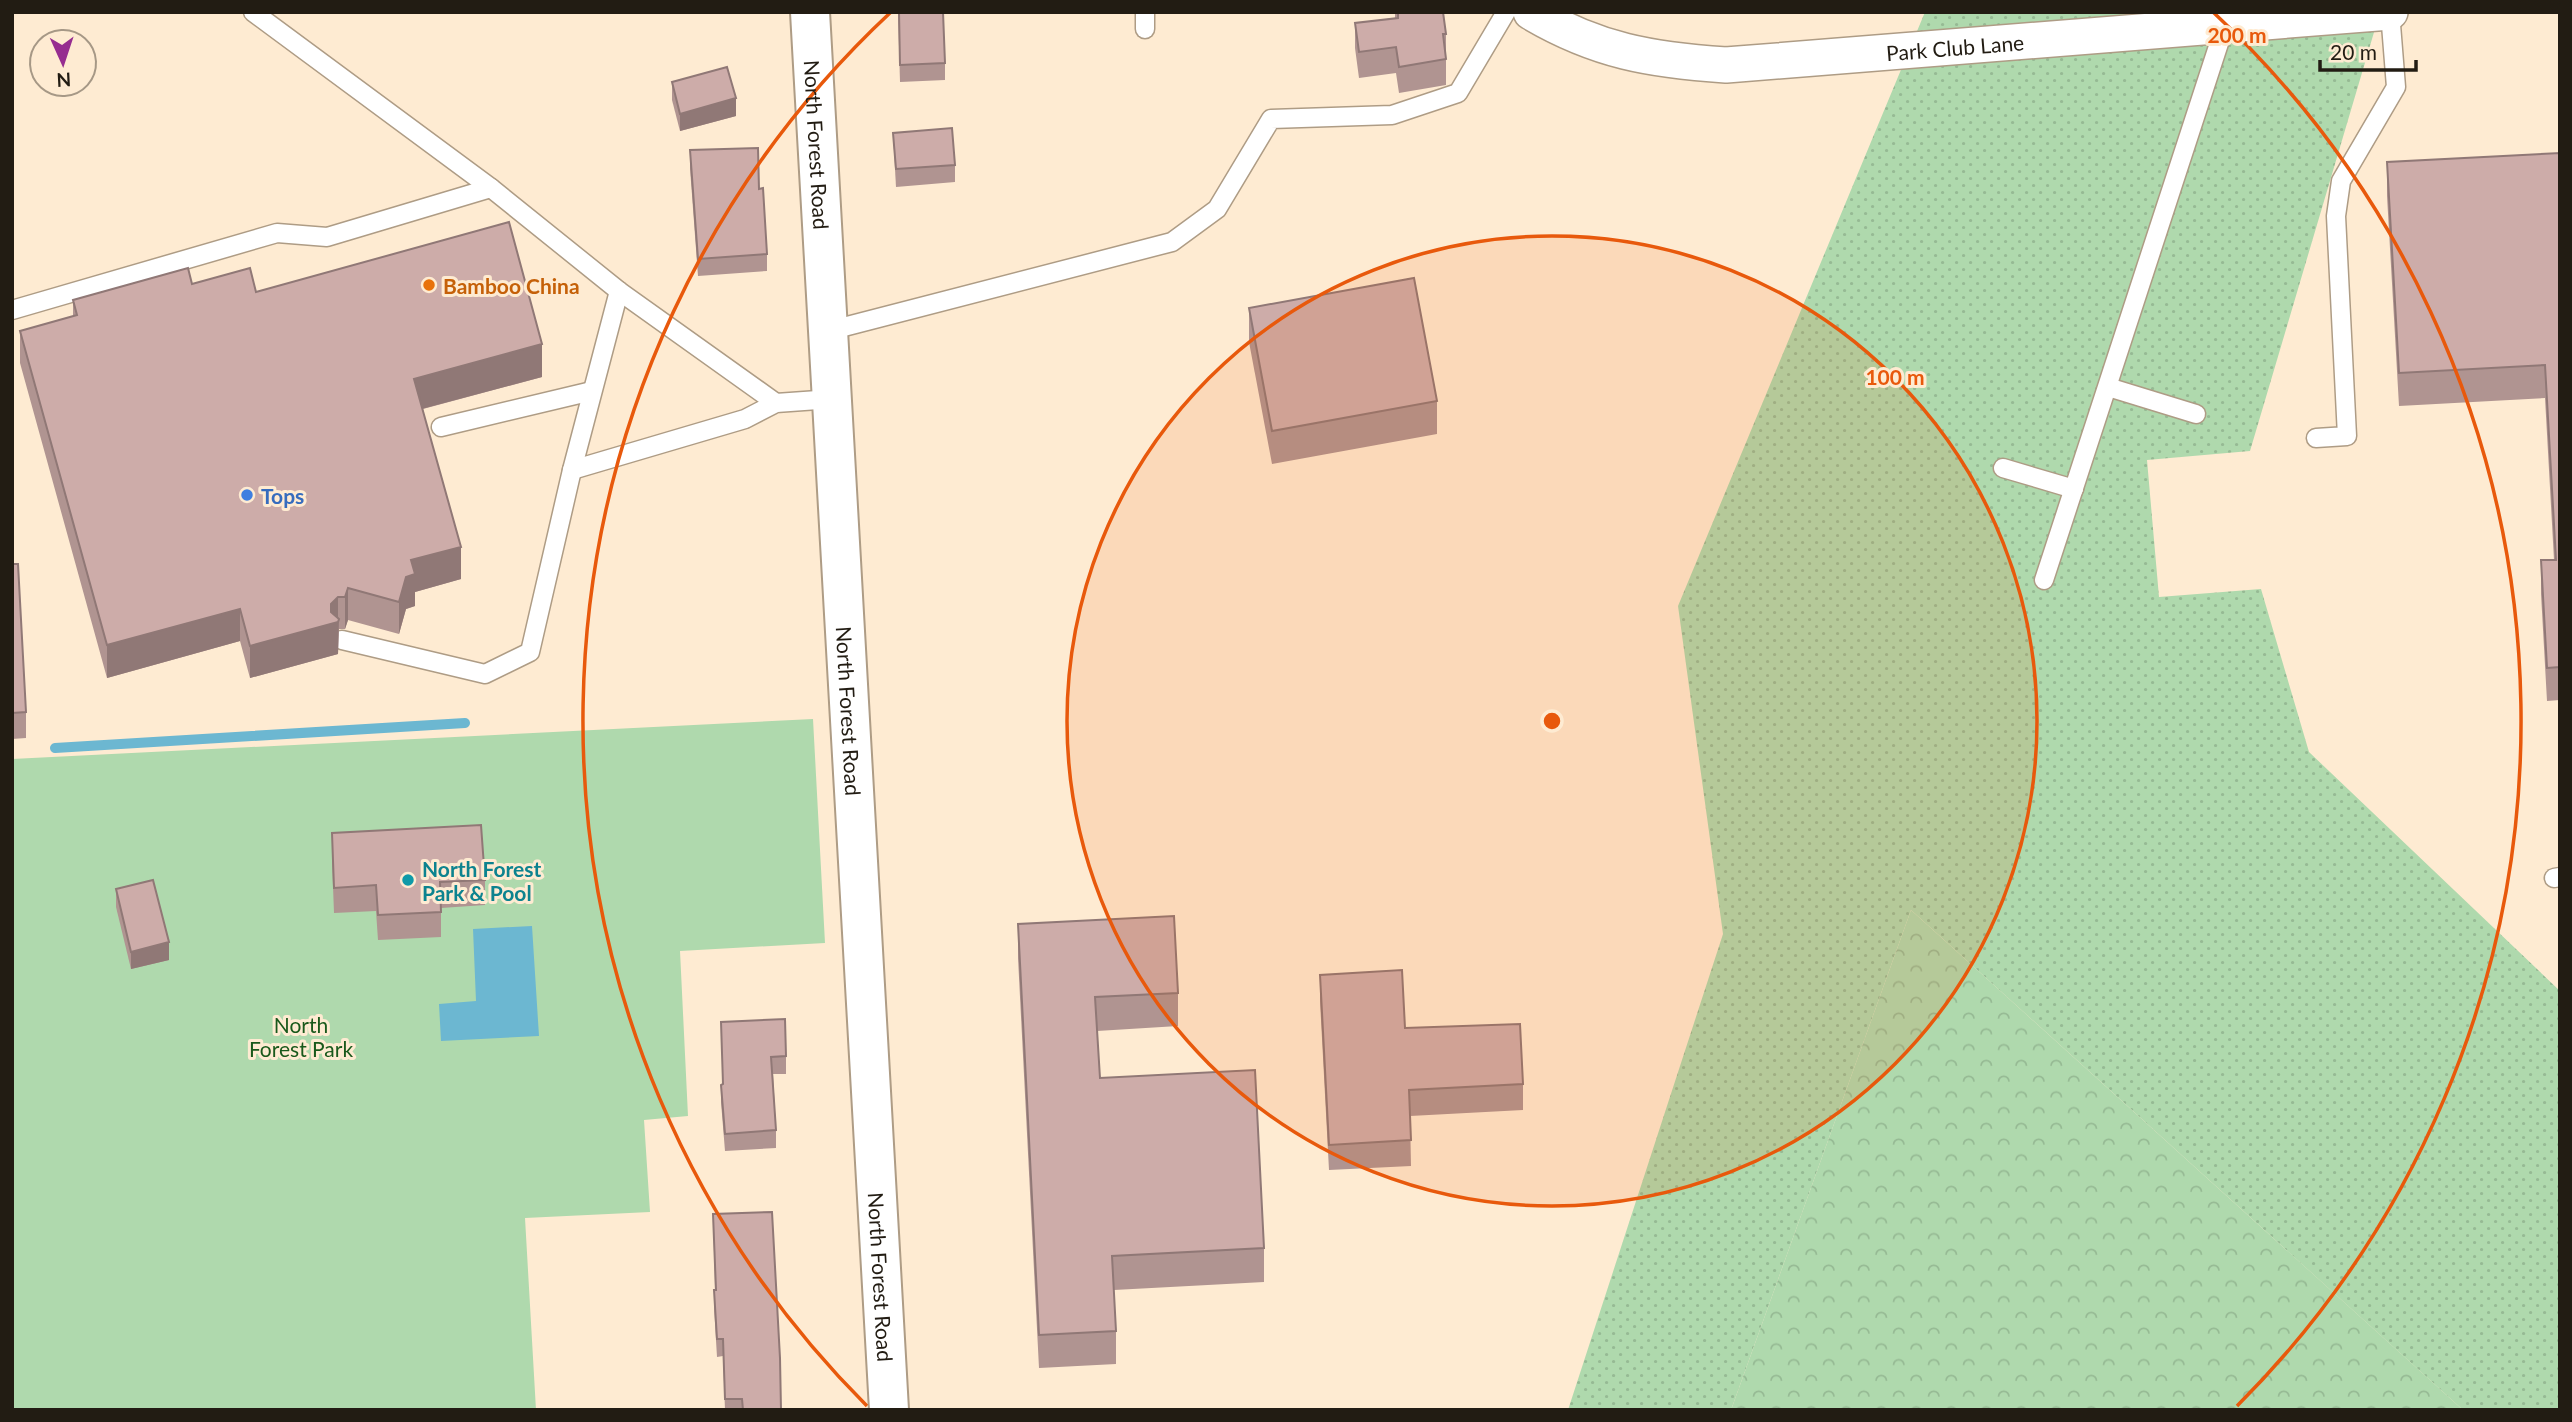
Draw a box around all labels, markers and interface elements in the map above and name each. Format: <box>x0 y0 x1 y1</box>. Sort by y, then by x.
text: 200 m <box>2207 22 2267 47</box>
north arrow <box>28 28 98 98</box>
scale bar <box>2320 28 2416 72</box>
street label: Park Club Lane <box>1885 29 2025 65</box>
text: 20 m <box>2330 39 2377 64</box>
street label: North Forest Road <box>800 59 835 230</box>
text: N <box>56 69 72 92</box>
place label: Bamboo China <box>443 273 580 298</box>
marker: Bamboo China <box>421 277 437 293</box>
text: 100 m <box>1865 364 1925 389</box>
place label: Tops <box>261 483 304 508</box>
marker: Tops <box>239 487 255 503</box>
street label: North Forest Road <box>832 625 867 796</box>
centre of rings <box>1540 709 1564 733</box>
place label: North Forest Park & Pool <box>422 856 541 905</box>
marker: North Forest Park & Pool <box>400 872 416 888</box>
park label: North Forest Park <box>249 1012 353 1061</box>
street label: North Forest Road <box>864 1192 899 1362</box>

